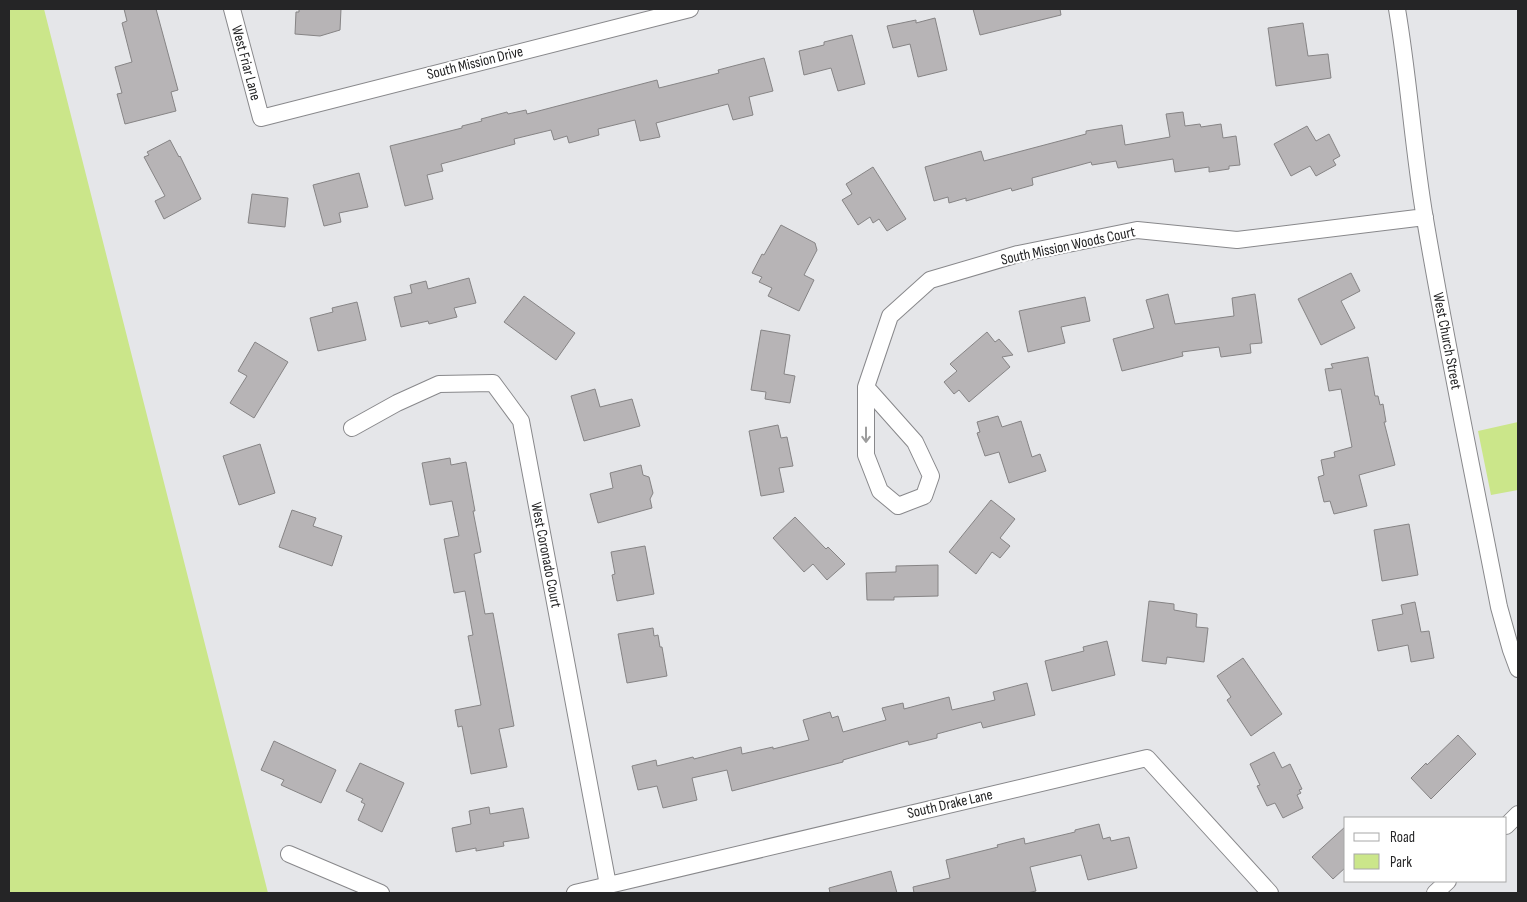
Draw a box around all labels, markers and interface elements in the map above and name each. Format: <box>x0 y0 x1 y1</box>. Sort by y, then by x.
street label: West Friar Lane <box>227 23 265 103</box>
street label: South Mission Drive <box>425 42 525 84</box>
street label: South Mission Woods Court <box>999 222 1137 270</box>
street label: West Church Street <box>1428 291 1466 392</box>
one-way arrow <box>861 427 871 443</box>
street label: West Coronado Court <box>526 501 566 610</box>
street label: South Drake Lane <box>905 785 995 823</box>
legend <box>1344 817 1507 882</box>
text: Road <box>1390 828 1415 847</box>
text: Park <box>1390 853 1412 872</box>

